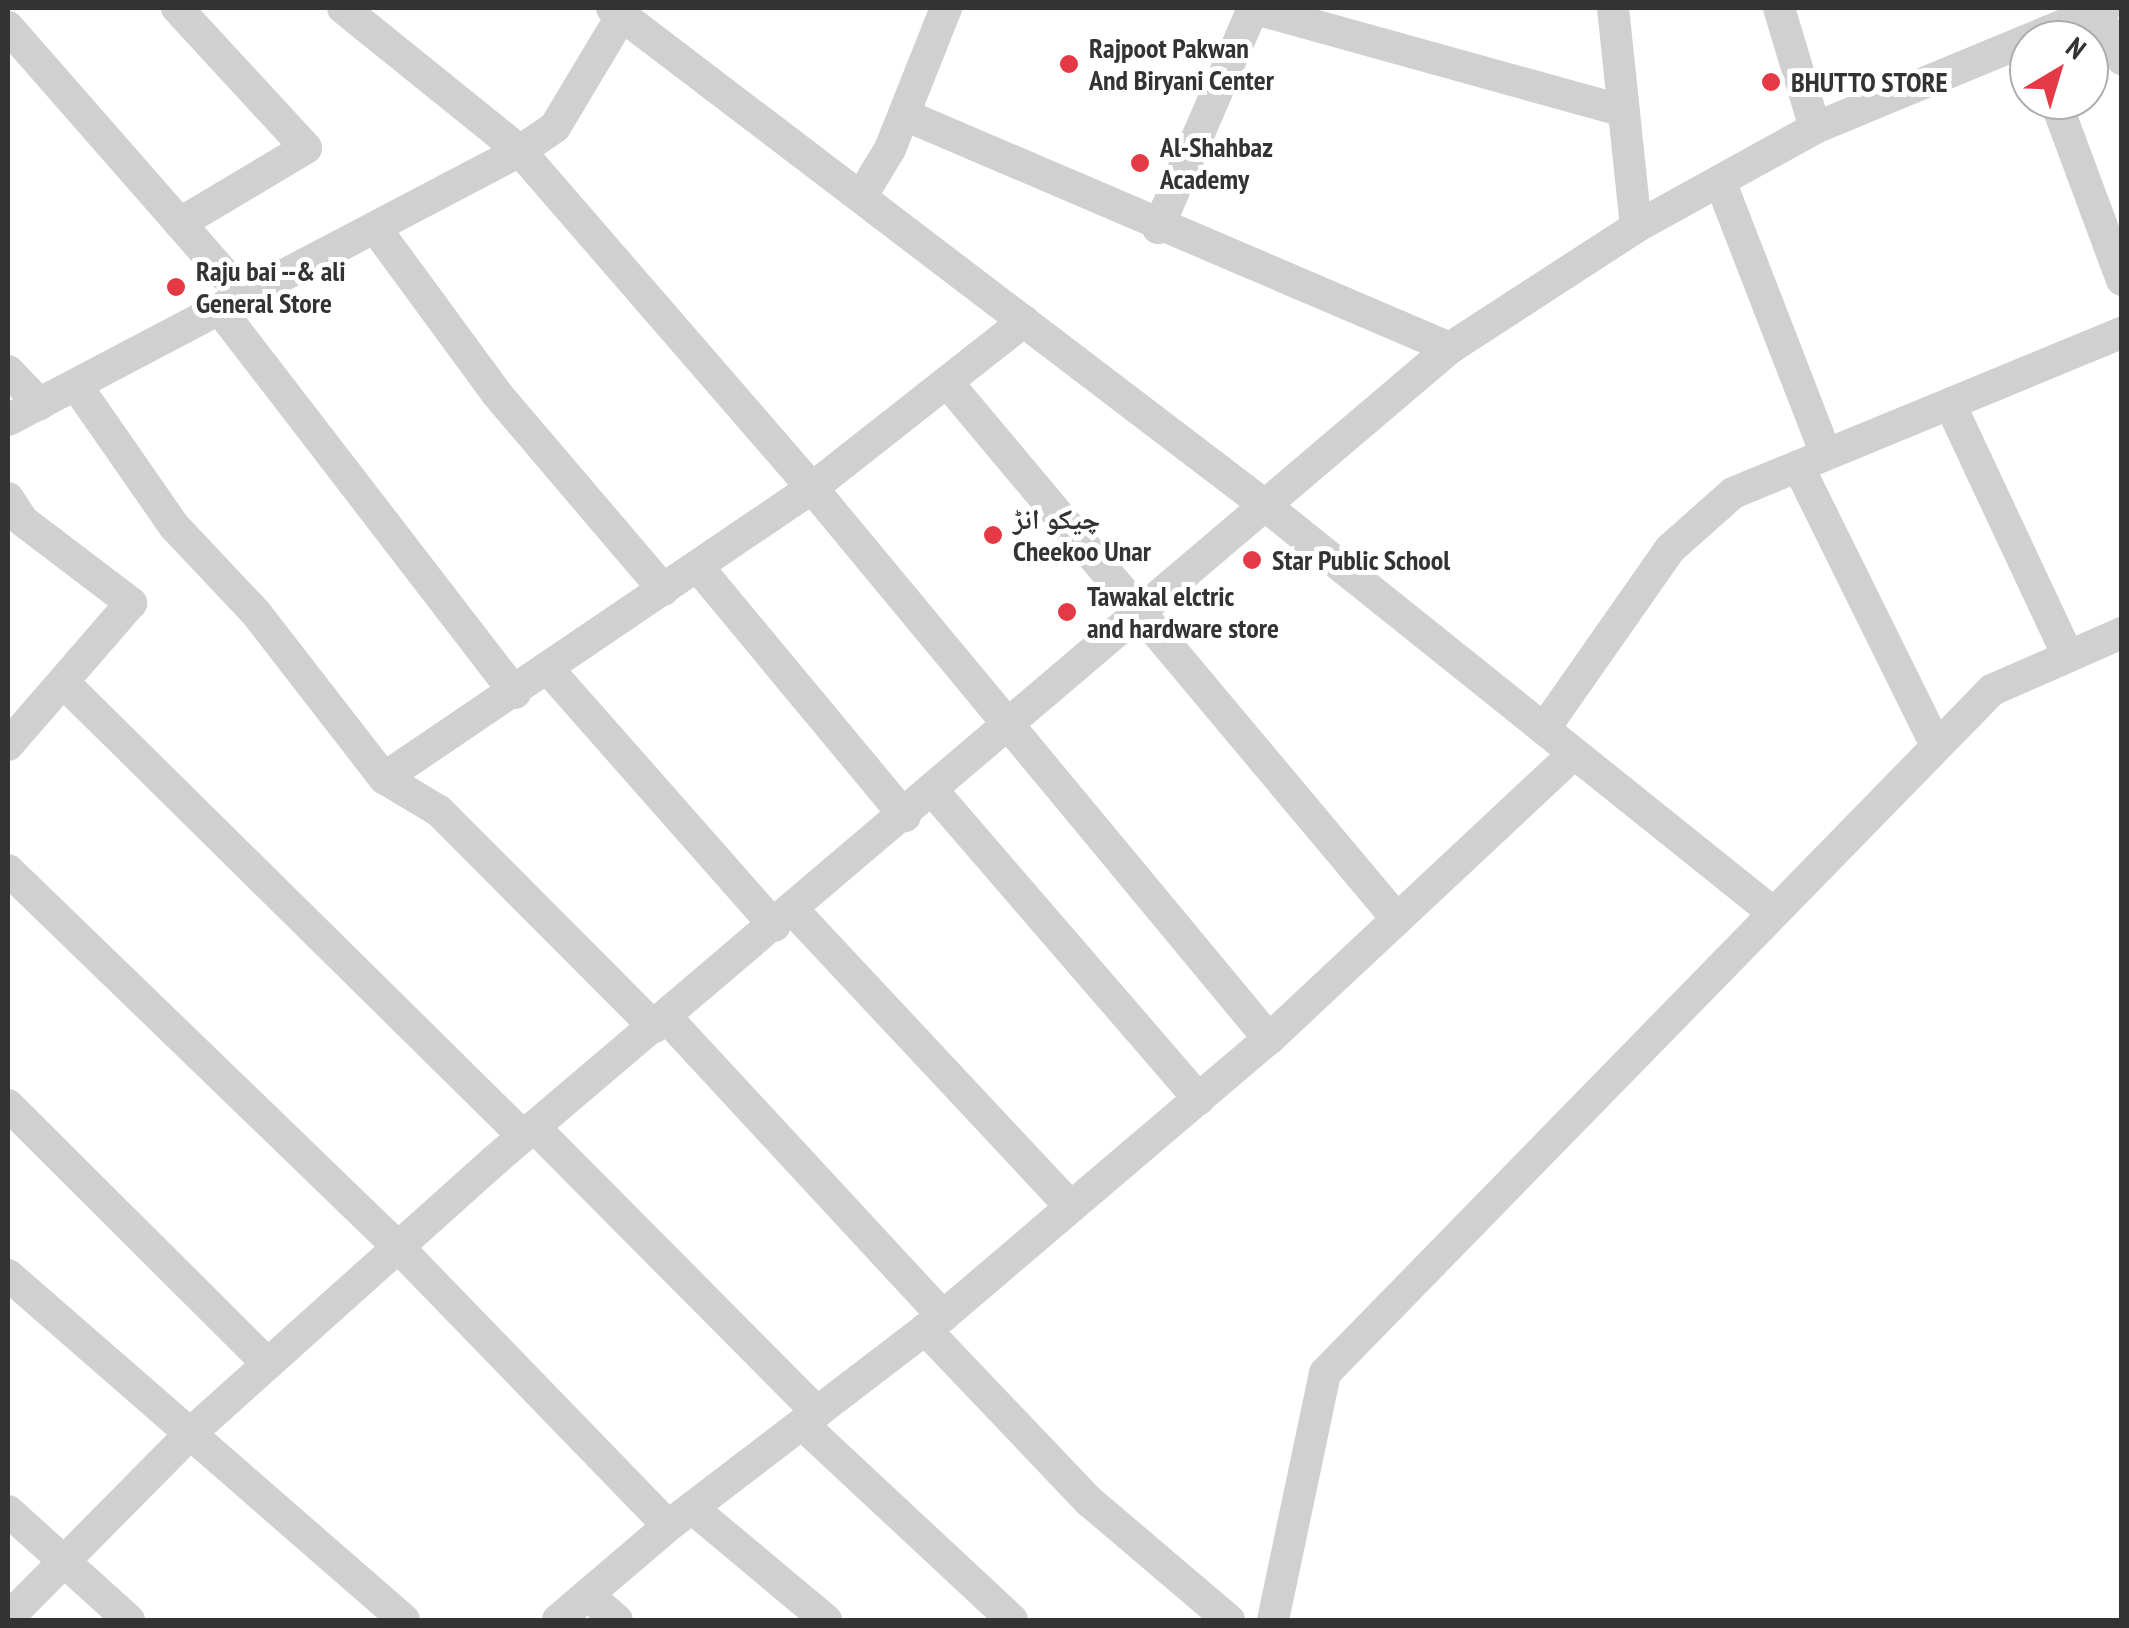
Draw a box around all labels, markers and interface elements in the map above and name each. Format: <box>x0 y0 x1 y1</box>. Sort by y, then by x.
north arrow <box>2009 20 2109 120</box>
text: N <box>2059 28 2094 67</box>
place label: Rajpoot Pakwan And Biryani Center <box>1089 31 1274 97</box>
marker: Rajpoot Pakwan And Biryani Center <box>1058 53 1080 75</box>
place label: BHUTTO STORE <box>1791 65 1948 99</box>
marker: BHUTTO STORE <box>1760 71 1782 93</box>
place label: Al-Shahbaz Academy <box>1160 130 1273 196</box>
marker: Al-Shahbaz Academy <box>1129 152 1151 174</box>
place label: Raju bai --& ali General Store <box>196 254 347 320</box>
marker: Raju bai --& ali General Store <box>165 276 187 298</box>
place label: چیکو انڑ Cheekoo Unar <box>1013 502 1151 568</box>
marker: چیکو انڑ Cheekoo Unar <box>982 524 1004 546</box>
place label: Star Public School <box>1272 543 1451 577</box>
marker: Star Public School <box>1241 549 1263 571</box>
place label: Tawakal elctric and hardware store <box>1087 579 1279 645</box>
marker: Tawakal elctric and hardware store <box>1056 601 1078 623</box>

